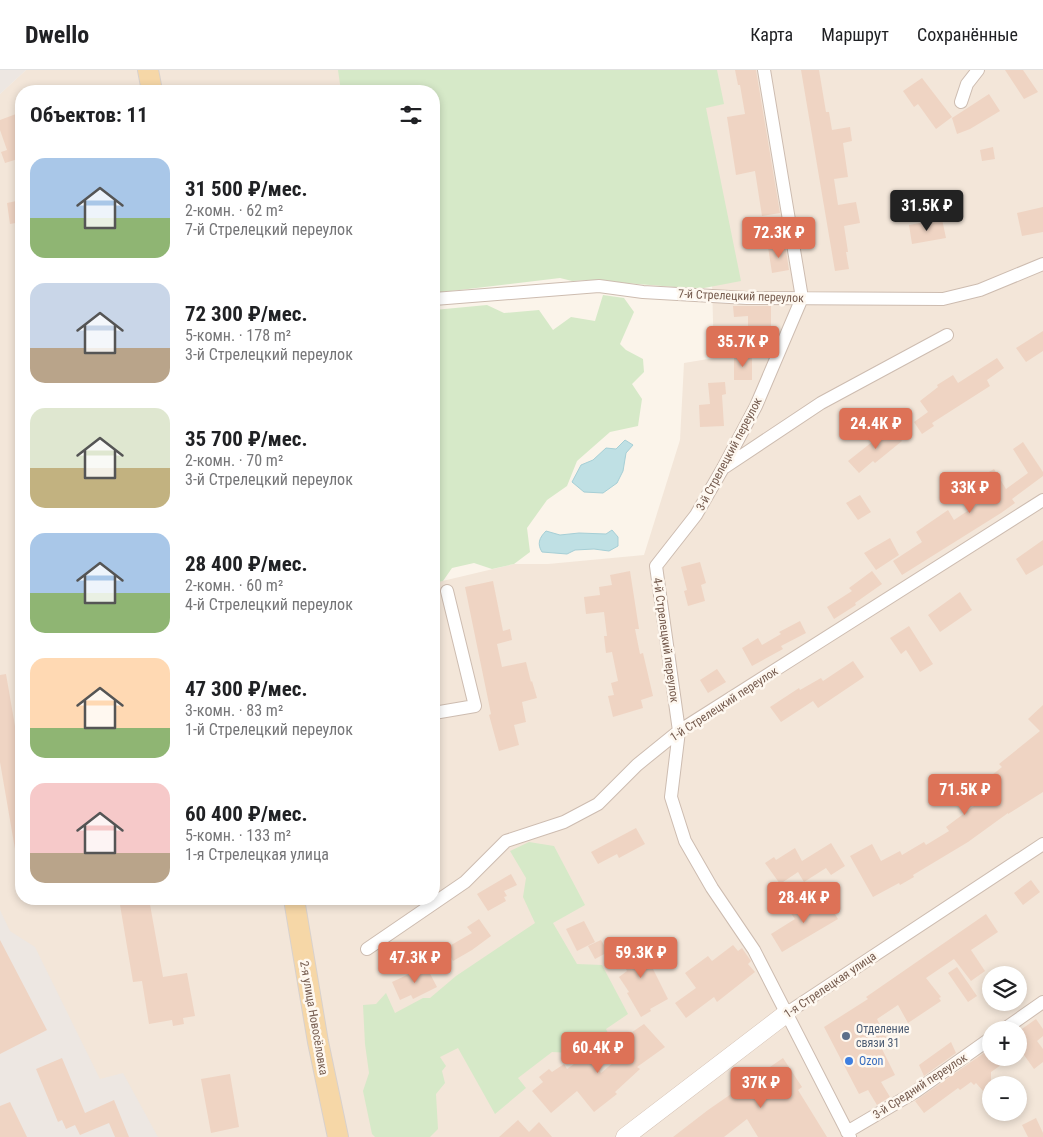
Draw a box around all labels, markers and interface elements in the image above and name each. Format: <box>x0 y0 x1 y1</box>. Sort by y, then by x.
text: Dwello <box>25 21 89 49</box>
text: Карта <box>750 24 793 45</box>
text: Маршрут <box>821 24 889 45</box>
text: Сохранённые <box>917 24 1018 45</box>
icon: filters <box>397 101 425 129</box>
text: Объектов: 11 <box>30 103 148 127</box>
text: 31 500 ₽/мес. <box>185 177 308 201</box>
icon: home <box>70 178 130 238</box>
pin: 31.5K ₽ <box>881 190 973 232</box>
text: 31.5K ₽ <box>901 196 953 215</box>
text: 2-комн. · 62 m² <box>185 201 283 220</box>
pin: 72.3K ₽ <box>733 216 825 259</box>
text: 7-й Стрелецкий переулок <box>185 220 353 239</box>
text: 72.3K ₽ <box>753 223 805 242</box>
street label: 7-й Стрелецкий переулок <box>678 287 804 305</box>
text: 72 300 ₽/мес. <box>185 302 308 326</box>
icon: home <box>70 303 130 363</box>
text: 5-комн. · 178 m² <box>185 326 291 345</box>
pin: 35.7K ₽ <box>697 326 789 368</box>
text: 35.7K ₽ <box>717 332 769 351</box>
text: 3-й Стрелецкий переулок <box>185 345 353 364</box>
street label: 3-й Стрелецкий переулок <box>693 395 765 513</box>
pin: 24.4K ₽ <box>830 408 922 450</box>
text: 24.4K ₽ <box>850 414 902 433</box>
text: 35 700 ₽/мес. <box>185 427 308 451</box>
icon: home <box>70 428 130 488</box>
text: 2-комн. · 70 m² <box>185 451 283 470</box>
text: 3-й Стрелецкий переулок <box>185 470 353 489</box>
pin: 33K ₽ <box>935 472 1005 514</box>
text: 33K ₽ <box>951 478 989 497</box>
text: 28 400 ₽/мес. <box>185 552 308 576</box>
icon: home <box>70 553 130 613</box>
text: 2-комн. · 60 m² <box>185 576 283 595</box>
street label: 4-й Стрелецкий переулок <box>650 577 682 704</box>
text: 4-й Стрелецкий переулок <box>185 595 353 614</box>
street label: 1-й Стрелецкий переулок <box>667 664 781 744</box>
text: 47 300 ₽/мес. <box>185 677 308 701</box>
icon: home <box>70 678 130 738</box>
text: 3-комн. · 83 m² <box>185 701 283 720</box>
text: 1-й Стрелецкий переулок <box>185 720 353 739</box>
pin: 71.5K ₽ <box>919 774 1011 816</box>
text: 71.5K ₽ <box>939 780 991 799</box>
text: 60 400 ₽/мес. <box>185 802 308 826</box>
icon: home <box>70 803 130 863</box>
text: 5-комн. · 133 m² <box>185 826 291 845</box>
text: 1-я Стрелецкая улица <box>185 845 329 864</box>
pin: 28.4K ₽ <box>758 882 850 924</box>
text: 28.4K ₽ <box>778 888 830 907</box>
pin: 59.3K ₽ <box>595 936 687 979</box>
pin: 47.3K ₽ <box>369 942 461 984</box>
text: 59.3K ₽ <box>615 943 667 962</box>
text: 47.3K ₽ <box>389 948 441 967</box>
street label: 1-я Стрелецкая улица <box>781 949 879 1021</box>
street label: 2-я улица Новосёловка <box>297 960 331 1076</box>
map controls <box>982 966 1027 1121</box>
button: layers <box>982 966 1027 1011</box>
button: + <box>982 1021 1027 1066</box>
place label: Отделение связи 31 <box>856 1022 910 1050</box>
marker: Отделение связи 31 <box>840 1030 852 1042</box>
pin: 60.4K ₽ <box>552 1032 644 1074</box>
text: 60.4K ₽ <box>572 1038 624 1057</box>
street label: 3-й Средний переулок <box>870 1050 970 1122</box>
place label: Ozon <box>859 1054 883 1068</box>
marker: Ozon <box>843 1055 855 1067</box>
pin: 37K ₽ <box>726 1066 796 1109</box>
text: 37K ₽ <box>742 1073 780 1092</box>
button: − <box>982 1076 1027 1121</box>

